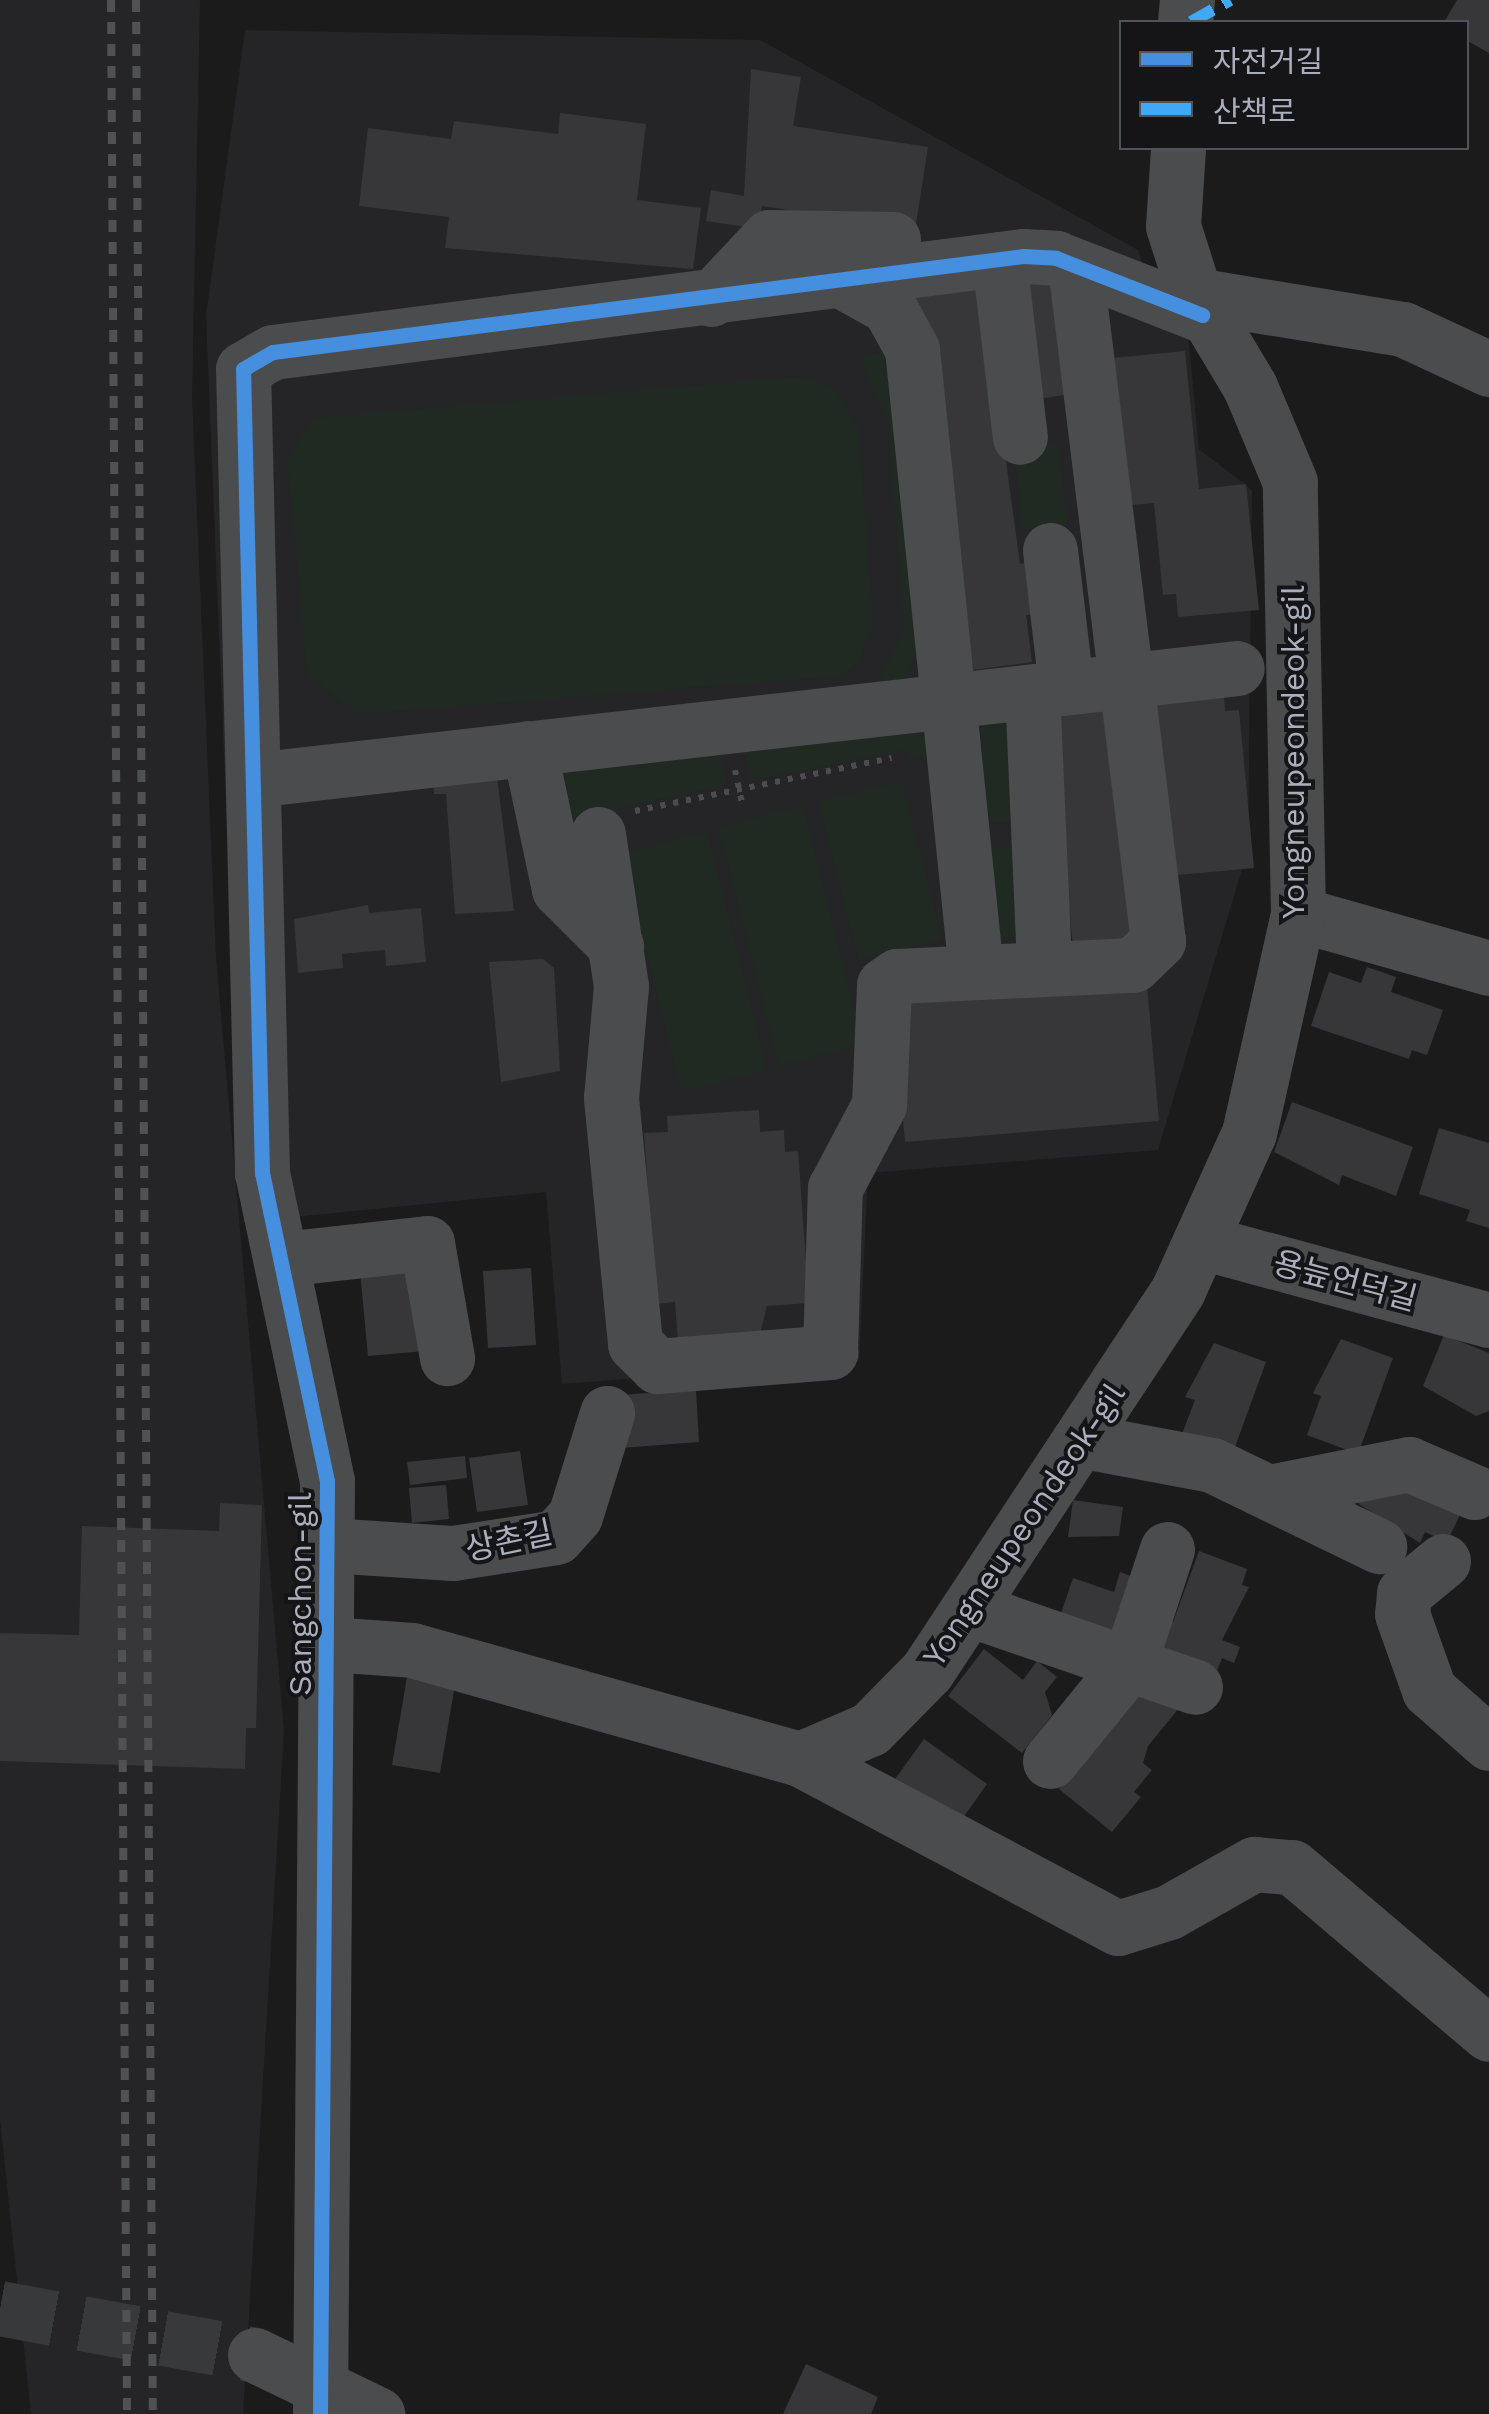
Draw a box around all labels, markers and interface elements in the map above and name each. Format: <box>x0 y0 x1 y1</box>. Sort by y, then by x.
legend <box>1119 20 1469 150</box>
text: 자전거길 <box>1213 44 1323 79</box>
text: 산책로 <box>1213 94 1296 129</box>
street label: Yongneupeondeok-gil <box>1274 585 1312 919</box>
street label: 용늪언덕길 <box>1269 1243 1421 1319</box>
street label: Yongneupeondeok-gil <box>915 1376 1133 1674</box>
street label: Sangchon-gil <box>281 1492 319 1696</box>
street label: 상촌길 <box>462 1513 556 1569</box>

